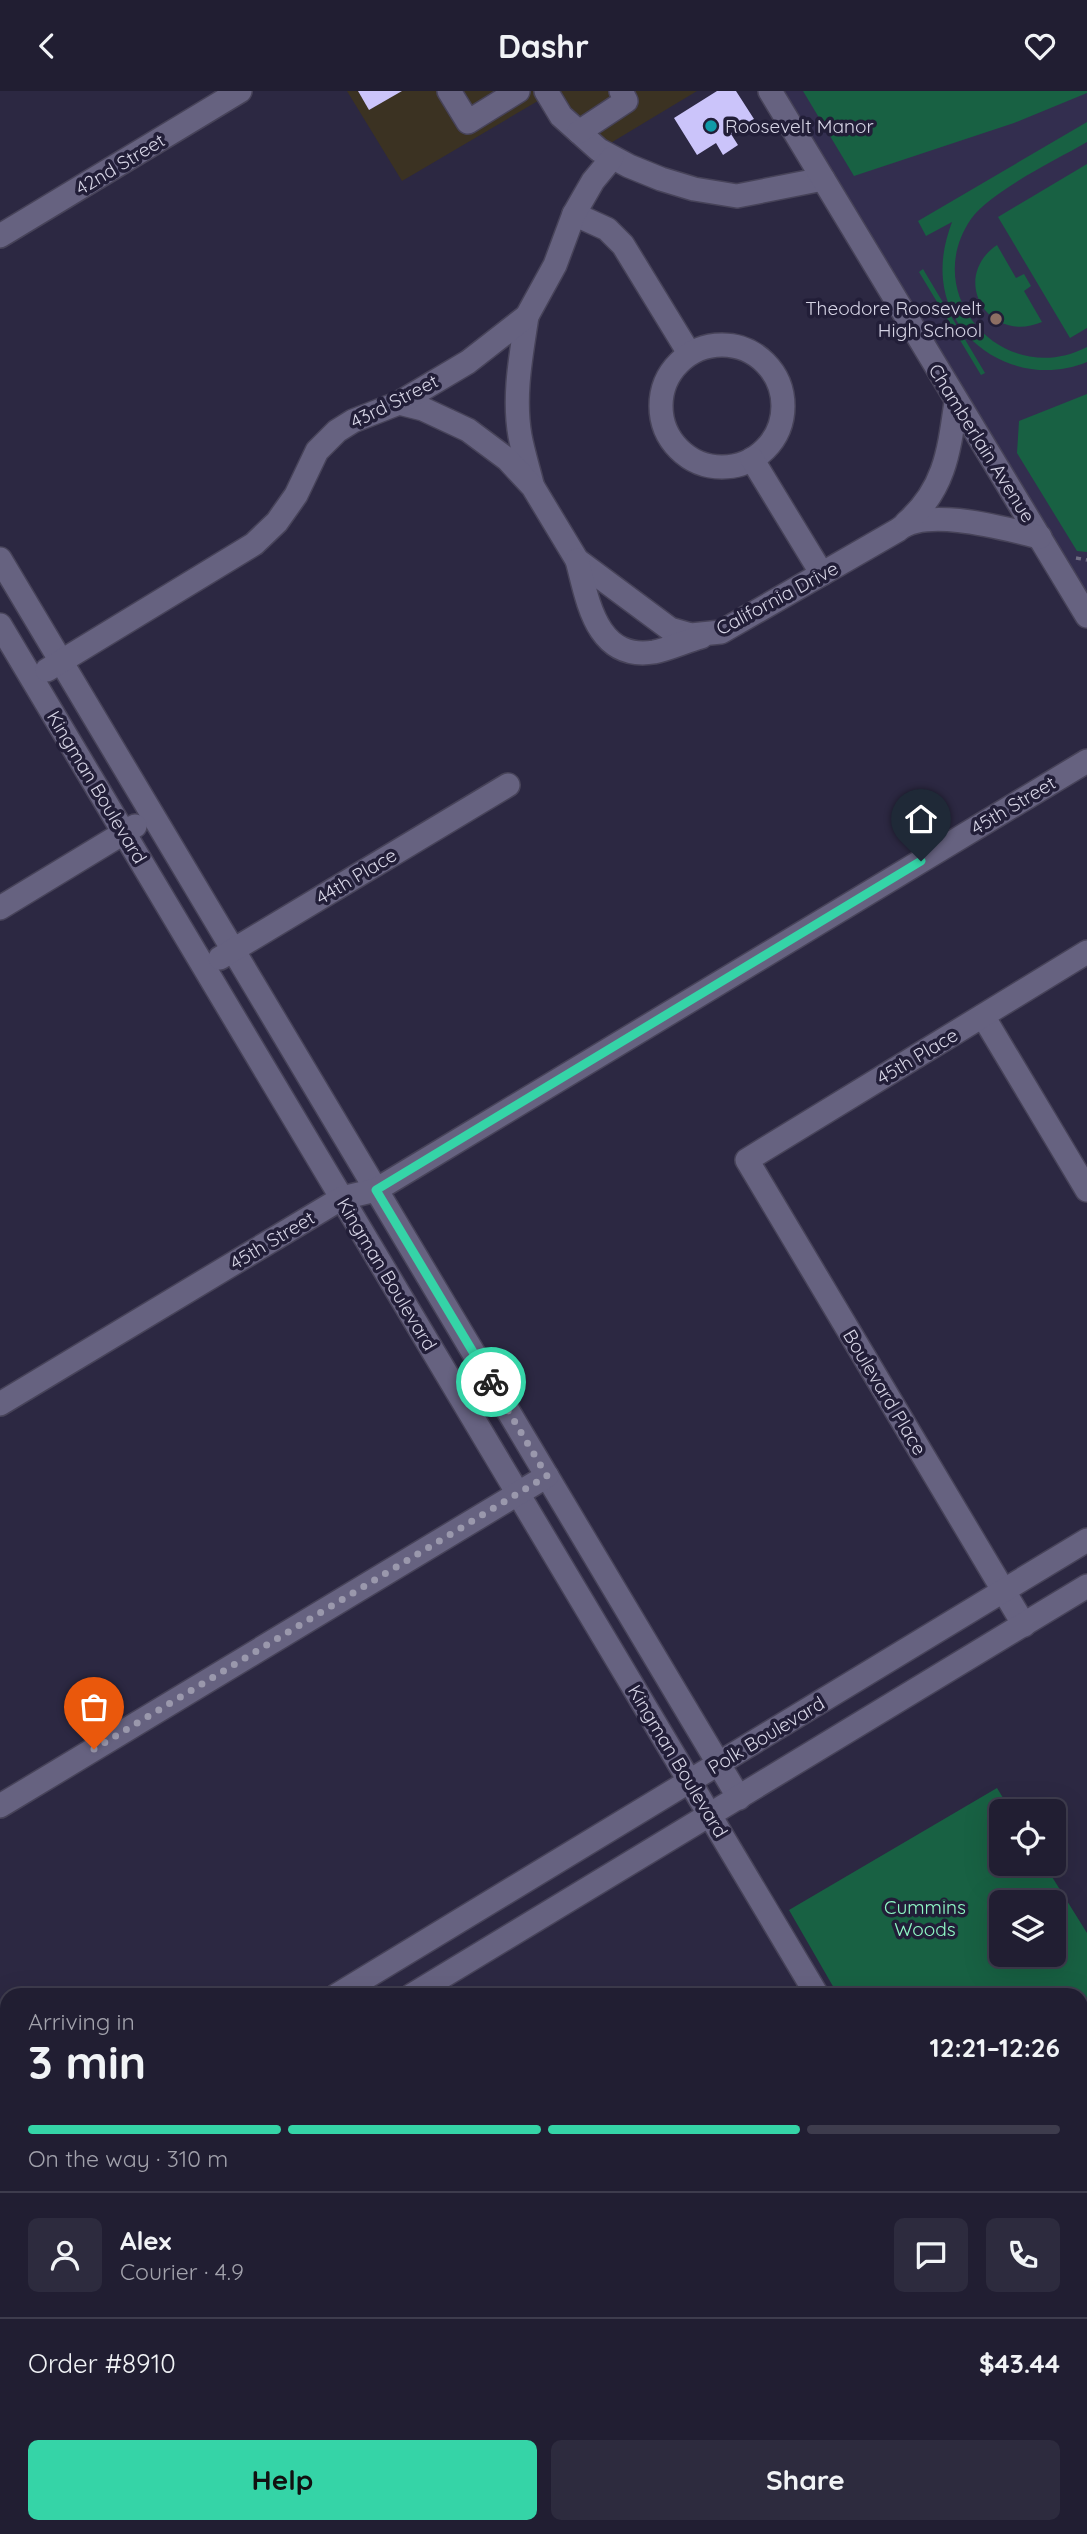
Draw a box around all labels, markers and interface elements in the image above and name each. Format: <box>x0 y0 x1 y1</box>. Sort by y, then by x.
text: Dashr <box>498 26 589 66</box>
icon: back <box>28 27 66 65</box>
icon: heart <box>1021 27 1059 65</box>
place label: Roosevelt Manor <box>725 114 874 138</box>
marker: Roosevelt Manor <box>703 118 719 134</box>
street label: 42nd Street <box>71 128 169 200</box>
place label: Theodore Roosevelt High School <box>805 296 982 342</box>
marker: Theodore Roosevelt High School <box>988 311 1004 327</box>
street label: Chamberlain Avenue <box>923 359 1041 527</box>
street label: 43rd Street <box>346 369 442 433</box>
street label: California Drive <box>712 556 842 640</box>
street label: Kingman Boulevard <box>42 706 152 868</box>
street label: 45th Street <box>966 770 1060 840</box>
pin <box>891 789 951 861</box>
icon: home <box>902 800 940 838</box>
street label: 44th Place <box>311 842 401 910</box>
street label: 45th Place <box>872 1022 962 1090</box>
street label: Kingman Boulevard <box>332 1193 442 1355</box>
street label: 45th Street <box>225 1205 319 1275</box>
street label: Boulevard Place <box>838 1325 932 1459</box>
courier <box>456 1347 526 1417</box>
icon: bike <box>472 1363 510 1401</box>
pin <box>64 1677 124 1749</box>
street label: Kingman Boulevard <box>623 1680 733 1842</box>
icon: bag <box>75 1688 113 1726</box>
street label: Polk Boulevard <box>703 1691 829 1779</box>
map controls <box>989 1799 1066 1967</box>
button: locate <box>989 1799 1066 1876</box>
button: layers <box>989 1890 1066 1967</box>
park label: Cummins Woods <box>884 1895 966 1941</box>
text: Arriving in <box>28 2007 135 2036</box>
text: 12:21–12:26 <box>930 2031 1060 2064</box>
text: 3 min <box>28 2033 146 2091</box>
text: On the way · 310 m <box>28 2144 228 2173</box>
button: person <box>28 2218 102 2292</box>
button: chat <box>894 2218 968 2292</box>
button: phone <box>986 2218 1060 2292</box>
text: Alex <box>120 2224 171 2257</box>
text: Courier · 4.9 <box>120 2257 244 2286</box>
text: Order #8910 <box>28 2347 176 2380</box>
text: $43.44 <box>979 2347 1060 2380</box>
button: Help <box>28 2440 537 2520</box>
button: Share <box>551 2440 1060 2520</box>

